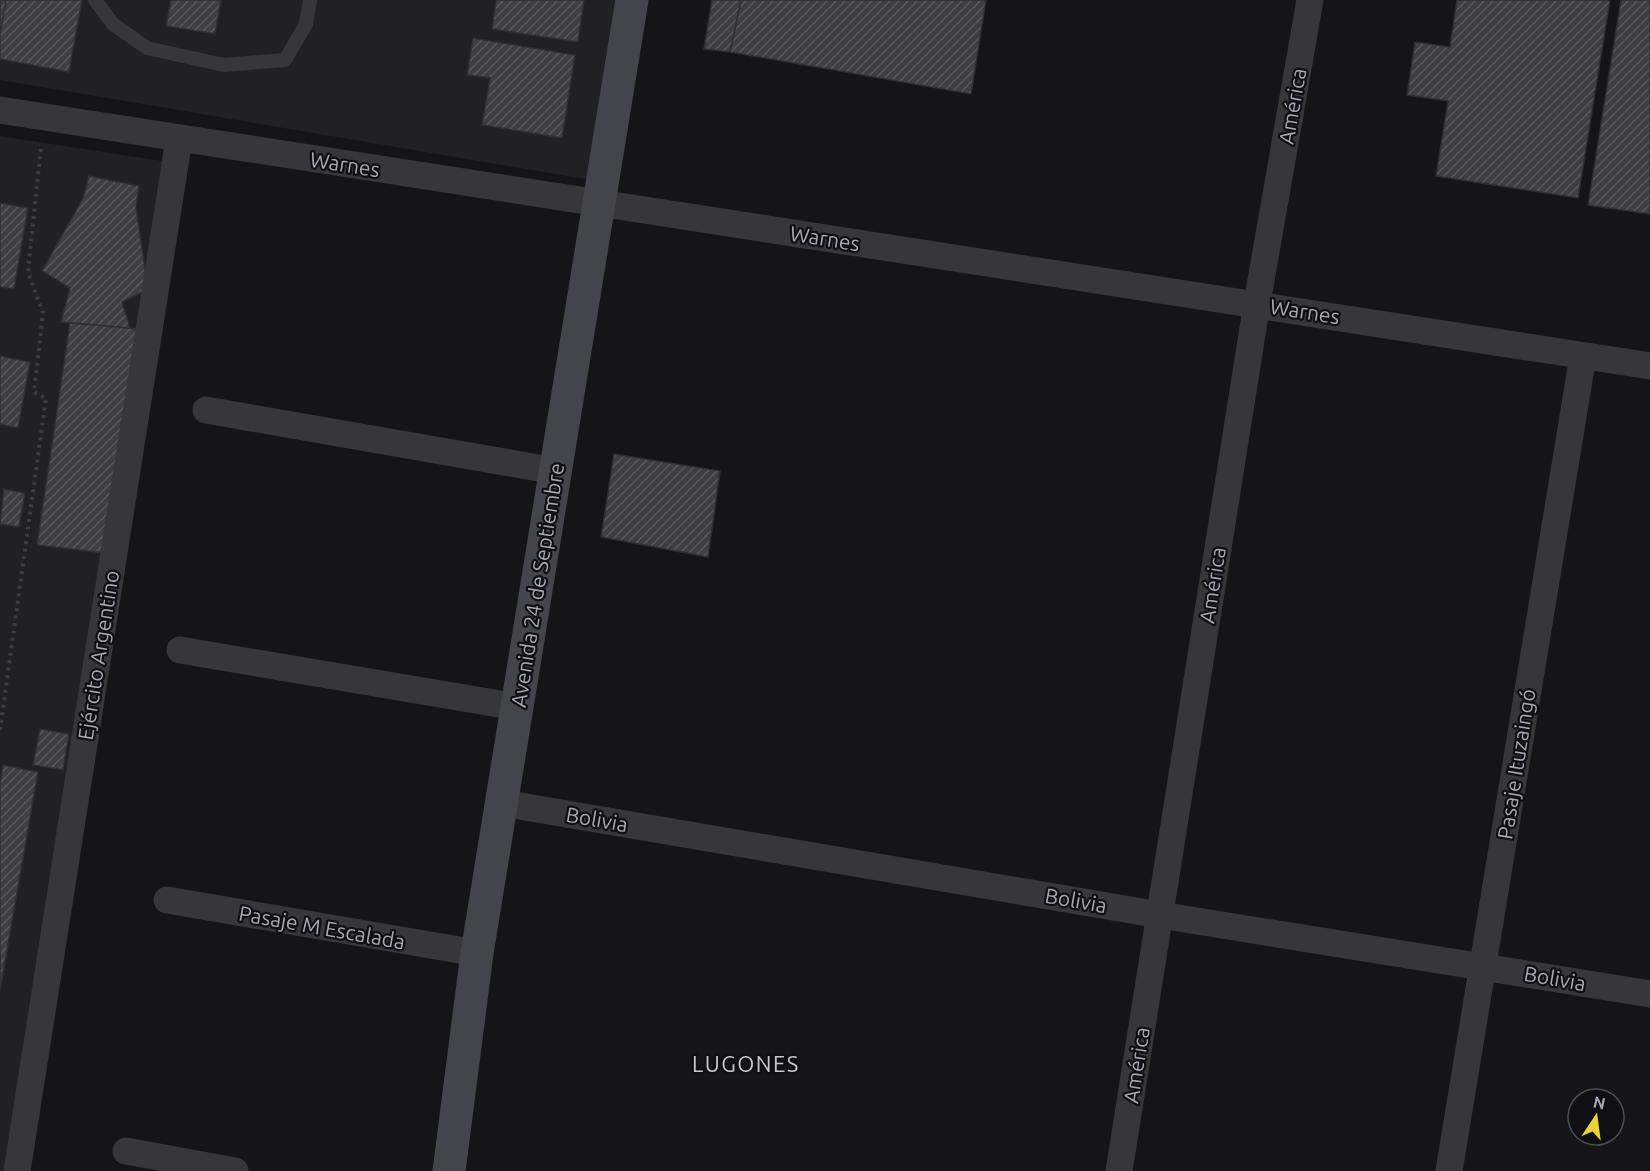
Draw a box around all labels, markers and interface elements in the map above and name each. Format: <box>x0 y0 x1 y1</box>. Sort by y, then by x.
street label: América <box>1274 66 1310 146</box>
street label: Warnes <box>308 147 382 181</box>
street label: Warnes <box>788 221 862 255</box>
street label: Warnes <box>1268 294 1342 328</box>
street label: Avenida 24 de Septiembre <box>506 461 568 709</box>
street label: América <box>1194 545 1230 625</box>
street label: Ejército Argentino <box>73 568 123 742</box>
street label: Pasaje Ituzaingó <box>1492 687 1540 841</box>
street label: Bolivia <box>564 802 630 836</box>
street label: Bolivia <box>1043 883 1109 917</box>
street label: Pasaje M Escalada <box>237 901 407 953</box>
street label: Bolivia <box>1522 961 1588 995</box>
street label: América <box>1118 1025 1154 1105</box>
district label: LUGONES <box>692 1051 800 1076</box>
north arrow <box>1566 1087 1626 1147</box>
text: N <box>1592 1092 1607 1112</box>

